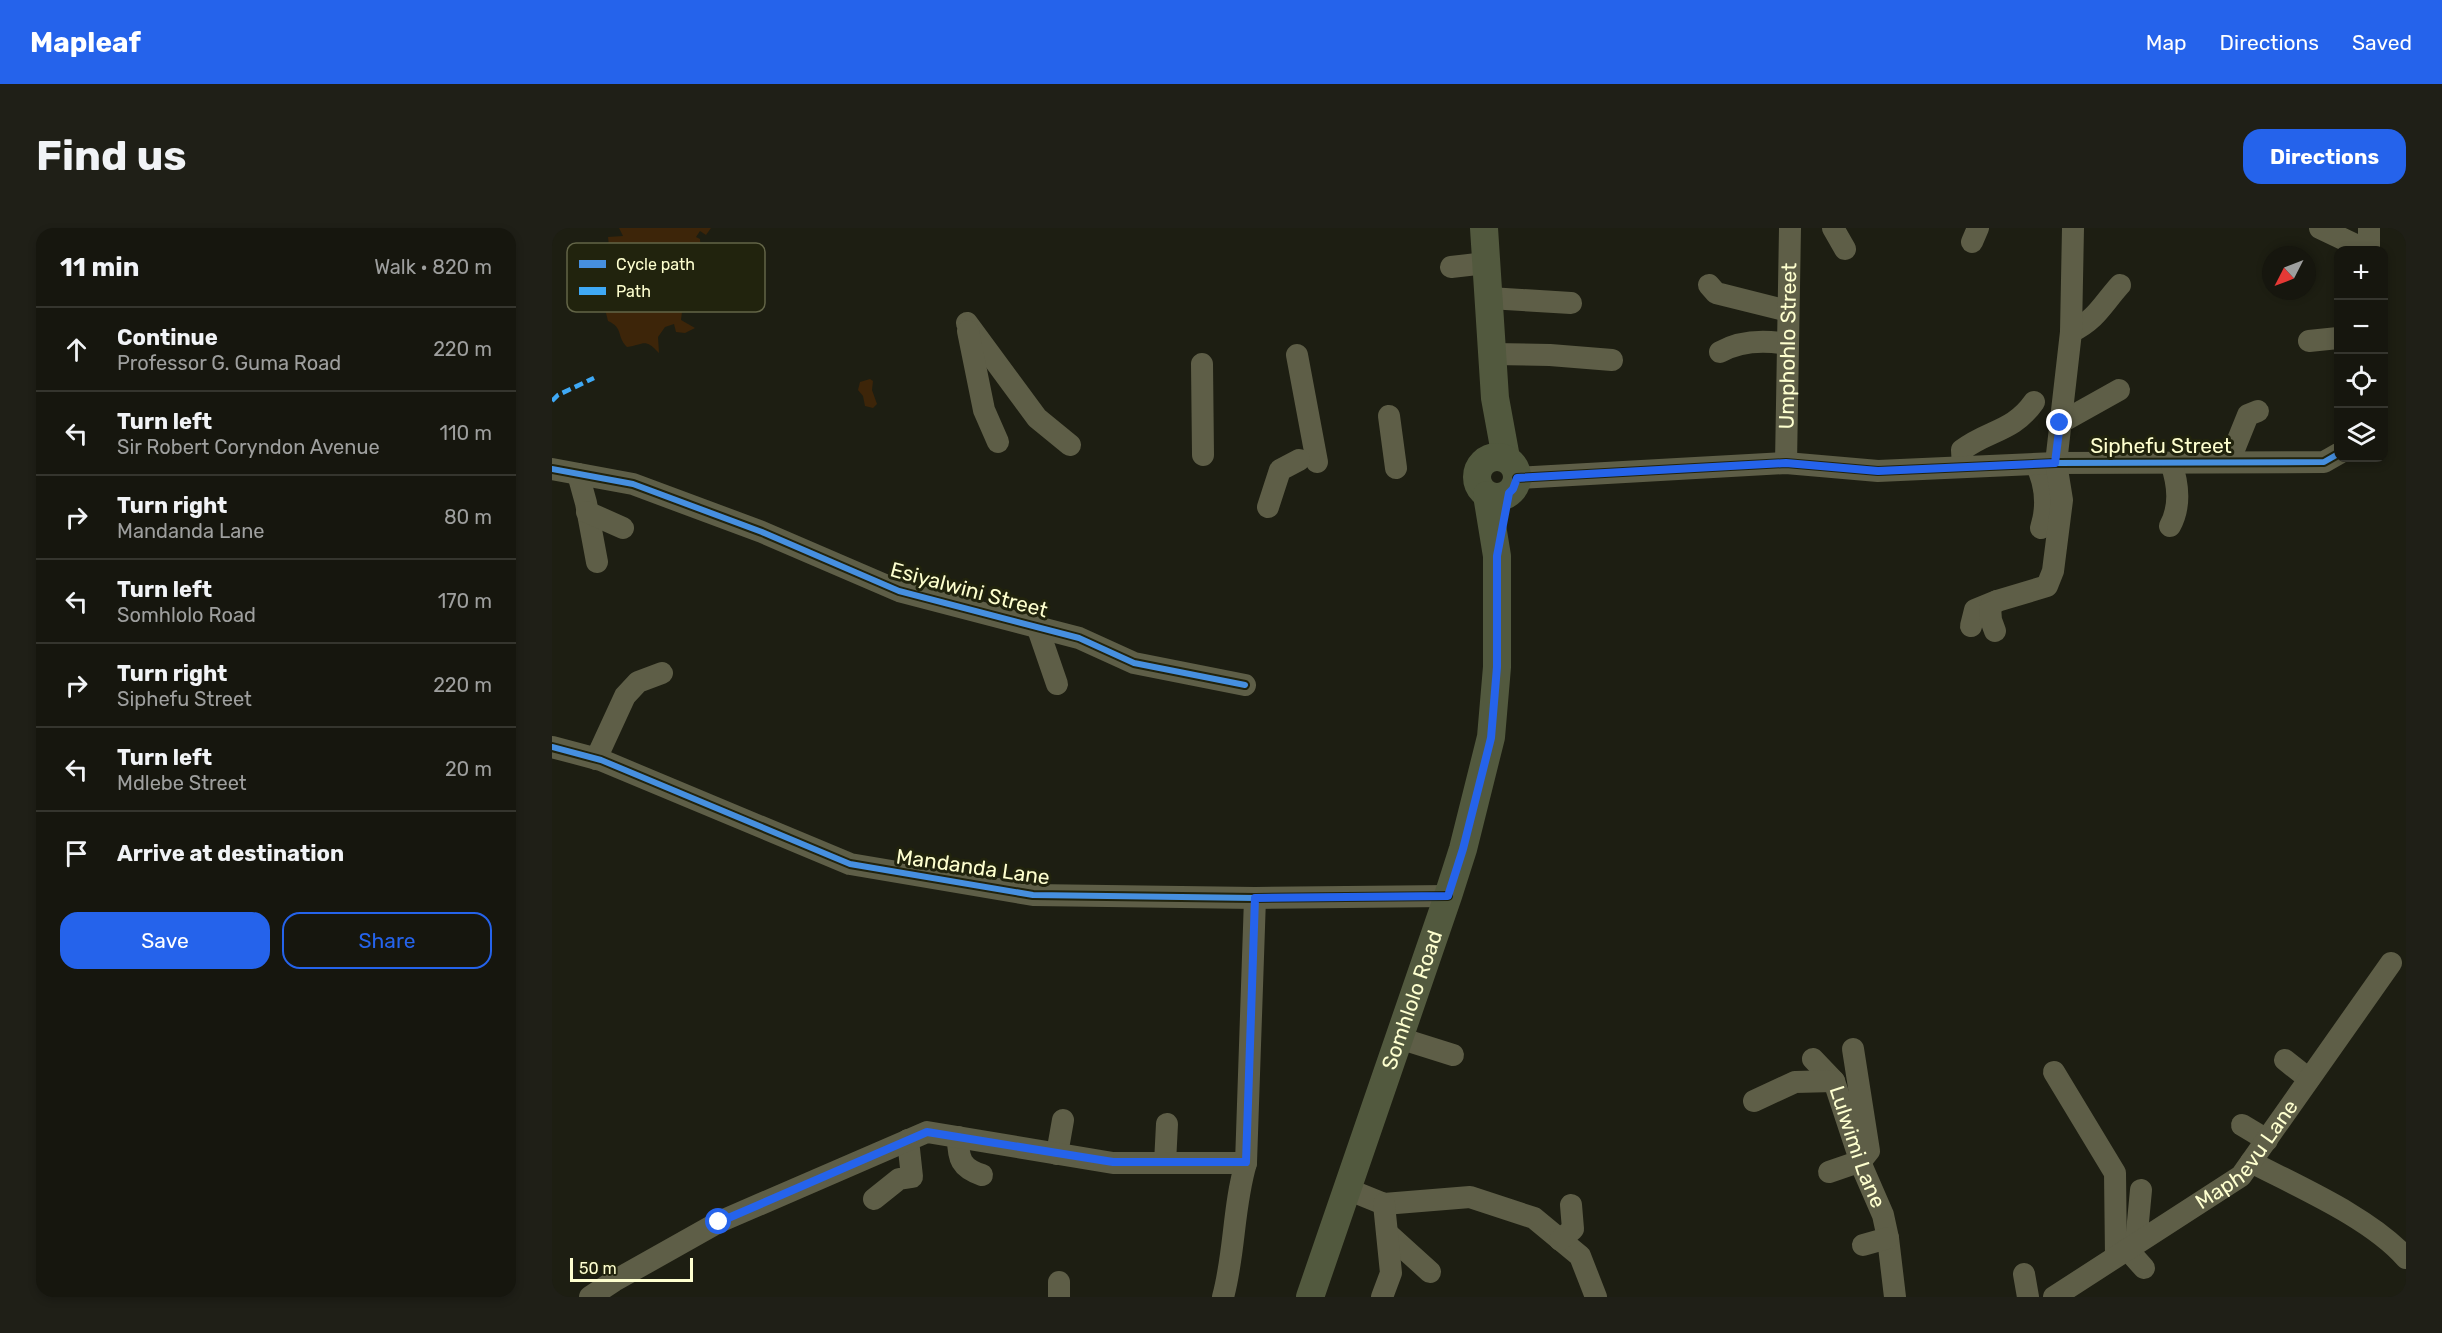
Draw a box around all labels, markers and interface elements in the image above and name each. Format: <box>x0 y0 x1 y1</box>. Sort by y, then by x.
text: Mapleaf <box>30 26 141 59</box>
text: Map <box>2146 30 2187 55</box>
text: Directions <box>2220 30 2319 55</box>
text: Saved <box>2352 30 2412 55</box>
button: Directions <box>2243 129 2406 184</box>
text: Find us <box>36 131 187 181</box>
legend <box>567 243 765 312</box>
north arrow <box>2262 246 2316 300</box>
map controls <box>2334 246 2388 462</box>
button: + <box>2334 246 2388 300</box>
text: 11 min <box>60 252 139 283</box>
text: Walk · 820 m <box>374 255 492 279</box>
text: Cycle path <box>616 255 695 274</box>
street label: Umphohlo Street <box>1774 262 1801 430</box>
text: Path <box>616 282 651 301</box>
button: − <box>2334 300 2388 354</box>
text: Continue <box>117 324 218 351</box>
icon: ahead <box>60 333 93 366</box>
text: 220 m <box>433 337 492 361</box>
text: Professor G. Guma Road <box>117 351 341 375</box>
button: locate <box>2334 354 2388 408</box>
text: Turn left <box>117 408 212 435</box>
button: layers <box>2334 408 2388 462</box>
route end <box>2046 409 2072 435</box>
icon: left <box>60 417 93 450</box>
text: 110 m <box>440 421 492 445</box>
street label: Siphefu Street <box>2090 433 2232 458</box>
text: Sir Robert Coryndon Avenue <box>117 435 380 459</box>
text: Turn right <box>117 492 227 519</box>
icon: right <box>60 501 93 534</box>
text: 80 m <box>444 505 492 529</box>
text: Mandanda Lane <box>117 519 265 543</box>
street label: Esiyalwini Street <box>888 556 1051 623</box>
text: Turn left <box>117 576 212 603</box>
icon: left <box>60 585 93 618</box>
text: 170 m <box>438 589 492 613</box>
text: Somhlolo Road <box>117 603 256 627</box>
text: Turn right <box>117 660 227 687</box>
icon: right <box>60 669 93 702</box>
text: 220 m <box>433 673 492 697</box>
text: Siphefu Street <box>117 687 252 711</box>
text: Turn left <box>117 744 212 771</box>
icon: left <box>60 753 93 786</box>
text: 20 m <box>445 757 492 781</box>
text: Mdlebe Street <box>117 771 247 795</box>
icon: arrive <box>60 837 93 870</box>
text: Arrive at destination <box>117 840 344 867</box>
street label: Mandanda Lane <box>895 843 1052 890</box>
button: Save <box>60 912 270 969</box>
button: Share <box>282 912 492 969</box>
street label: Somhlolo Road <box>1376 927 1447 1073</box>
street label: Lulwimi Lane <box>1824 1082 1891 1212</box>
street label: Maphevu Lane <box>2190 1095 2303 1214</box>
route start <box>705 1208 731 1234</box>
scale bar <box>570 1255 693 1282</box>
text: 50 m <box>579 1259 617 1278</box>

